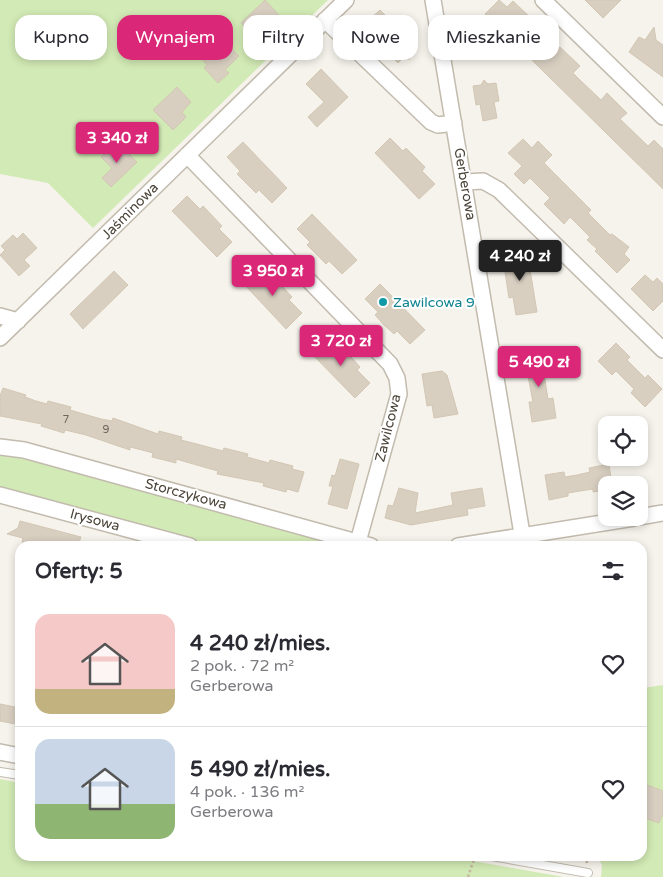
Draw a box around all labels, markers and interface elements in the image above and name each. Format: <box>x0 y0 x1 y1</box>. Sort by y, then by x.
chip: Kupno <box>15 15 107 60</box>
chip: Wynajem <box>117 15 233 60</box>
chip: Filtry <box>243 15 323 60</box>
chip: Nowe <box>333 15 418 60</box>
chip: Mieszkanie <box>428 15 559 60</box>
pin: 3 340 zł <box>65 121 169 164</box>
text: 3 340 zł <box>87 128 147 148</box>
street label: Gerberowa <box>450 147 480 221</box>
street label: Jaśminowa <box>98 179 162 243</box>
pin: 4 240 zł <box>468 240 572 282</box>
text: 4 240 zł <box>490 246 550 266</box>
pin: 3 950 zł <box>221 254 325 297</box>
text: 3 950 zł <box>243 261 303 281</box>
place label: Zawilcowa 9 <box>393 294 475 311</box>
marker: Zawilcowa 9 <box>377 296 389 308</box>
pin: 3 720 zł <box>289 324 393 367</box>
text: 3 720 zł <box>311 331 371 351</box>
pin: 5 490 zł <box>487 346 591 388</box>
text: 5 490 zł <box>509 352 569 372</box>
street label: Zawilcowa <box>371 392 405 464</box>
house number: 7 <box>63 413 70 426</box>
map controls <box>598 416 648 526</box>
button: locate <box>598 416 648 466</box>
house number: 9 <box>103 423 110 436</box>
street label: Storczykowa <box>143 475 229 513</box>
button: layers <box>598 476 648 526</box>
street label: Irysowa <box>68 505 122 535</box>
icon: filters <box>599 557 627 585</box>
text: Oferty: 5 <box>35 559 123 584</box>
text: 4 240 zł/mies. <box>190 631 331 656</box>
icon: home <box>75 634 135 694</box>
icon: heart <box>599 650 627 678</box>
text: 2 pok. · 72 m² <box>190 656 294 676</box>
text: Gerberowa <box>190 676 274 696</box>
text: 5 490 zł/mies. <box>190 757 331 782</box>
icon: home <box>75 759 135 819</box>
icon: heart <box>599 775 627 803</box>
text: 4 pok. · 136 m² <box>190 782 304 802</box>
text: Gerberowa <box>190 802 274 822</box>

